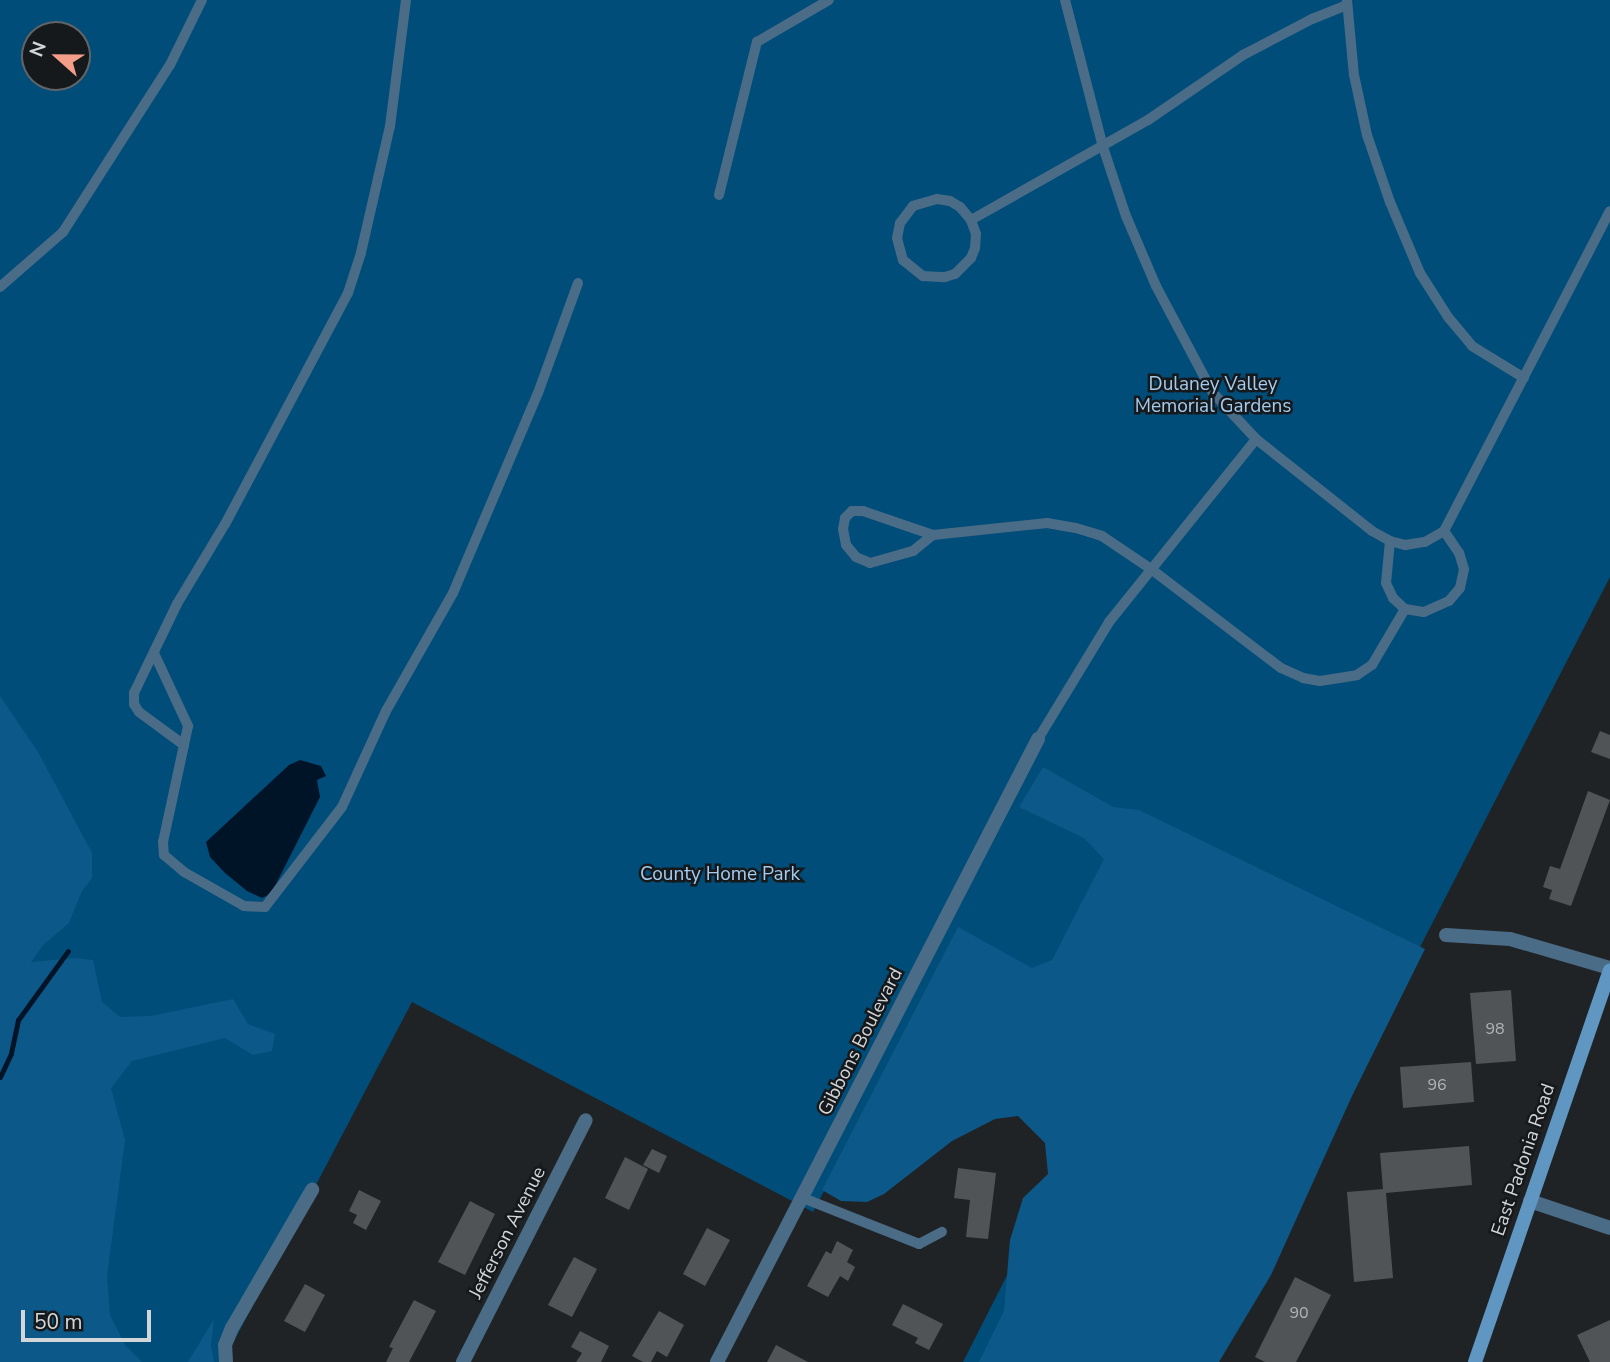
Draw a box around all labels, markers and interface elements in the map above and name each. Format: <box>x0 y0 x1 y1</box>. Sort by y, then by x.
north arrow <box>21 21 91 91</box>
text: N <box>24 38 53 60</box>
park label: Dulaney Valley Memorial Gardens <box>1135 374 1291 418</box>
park label: County Home Park <box>640 864 800 886</box>
street label: Gibbons Boulevard <box>814 964 908 1120</box>
house number: 98 <box>1485 1019 1505 1039</box>
house number: 96 <box>1427 1075 1447 1095</box>
street label: East Padonia Road <box>1487 1081 1561 1239</box>
street label: Jefferson Avenue <box>465 1163 551 1303</box>
scale bar <box>24 1296 154 1340</box>
house number: 90 <box>1289 1303 1309 1323</box>
text: 50 m <box>34 1308 83 1336</box>

